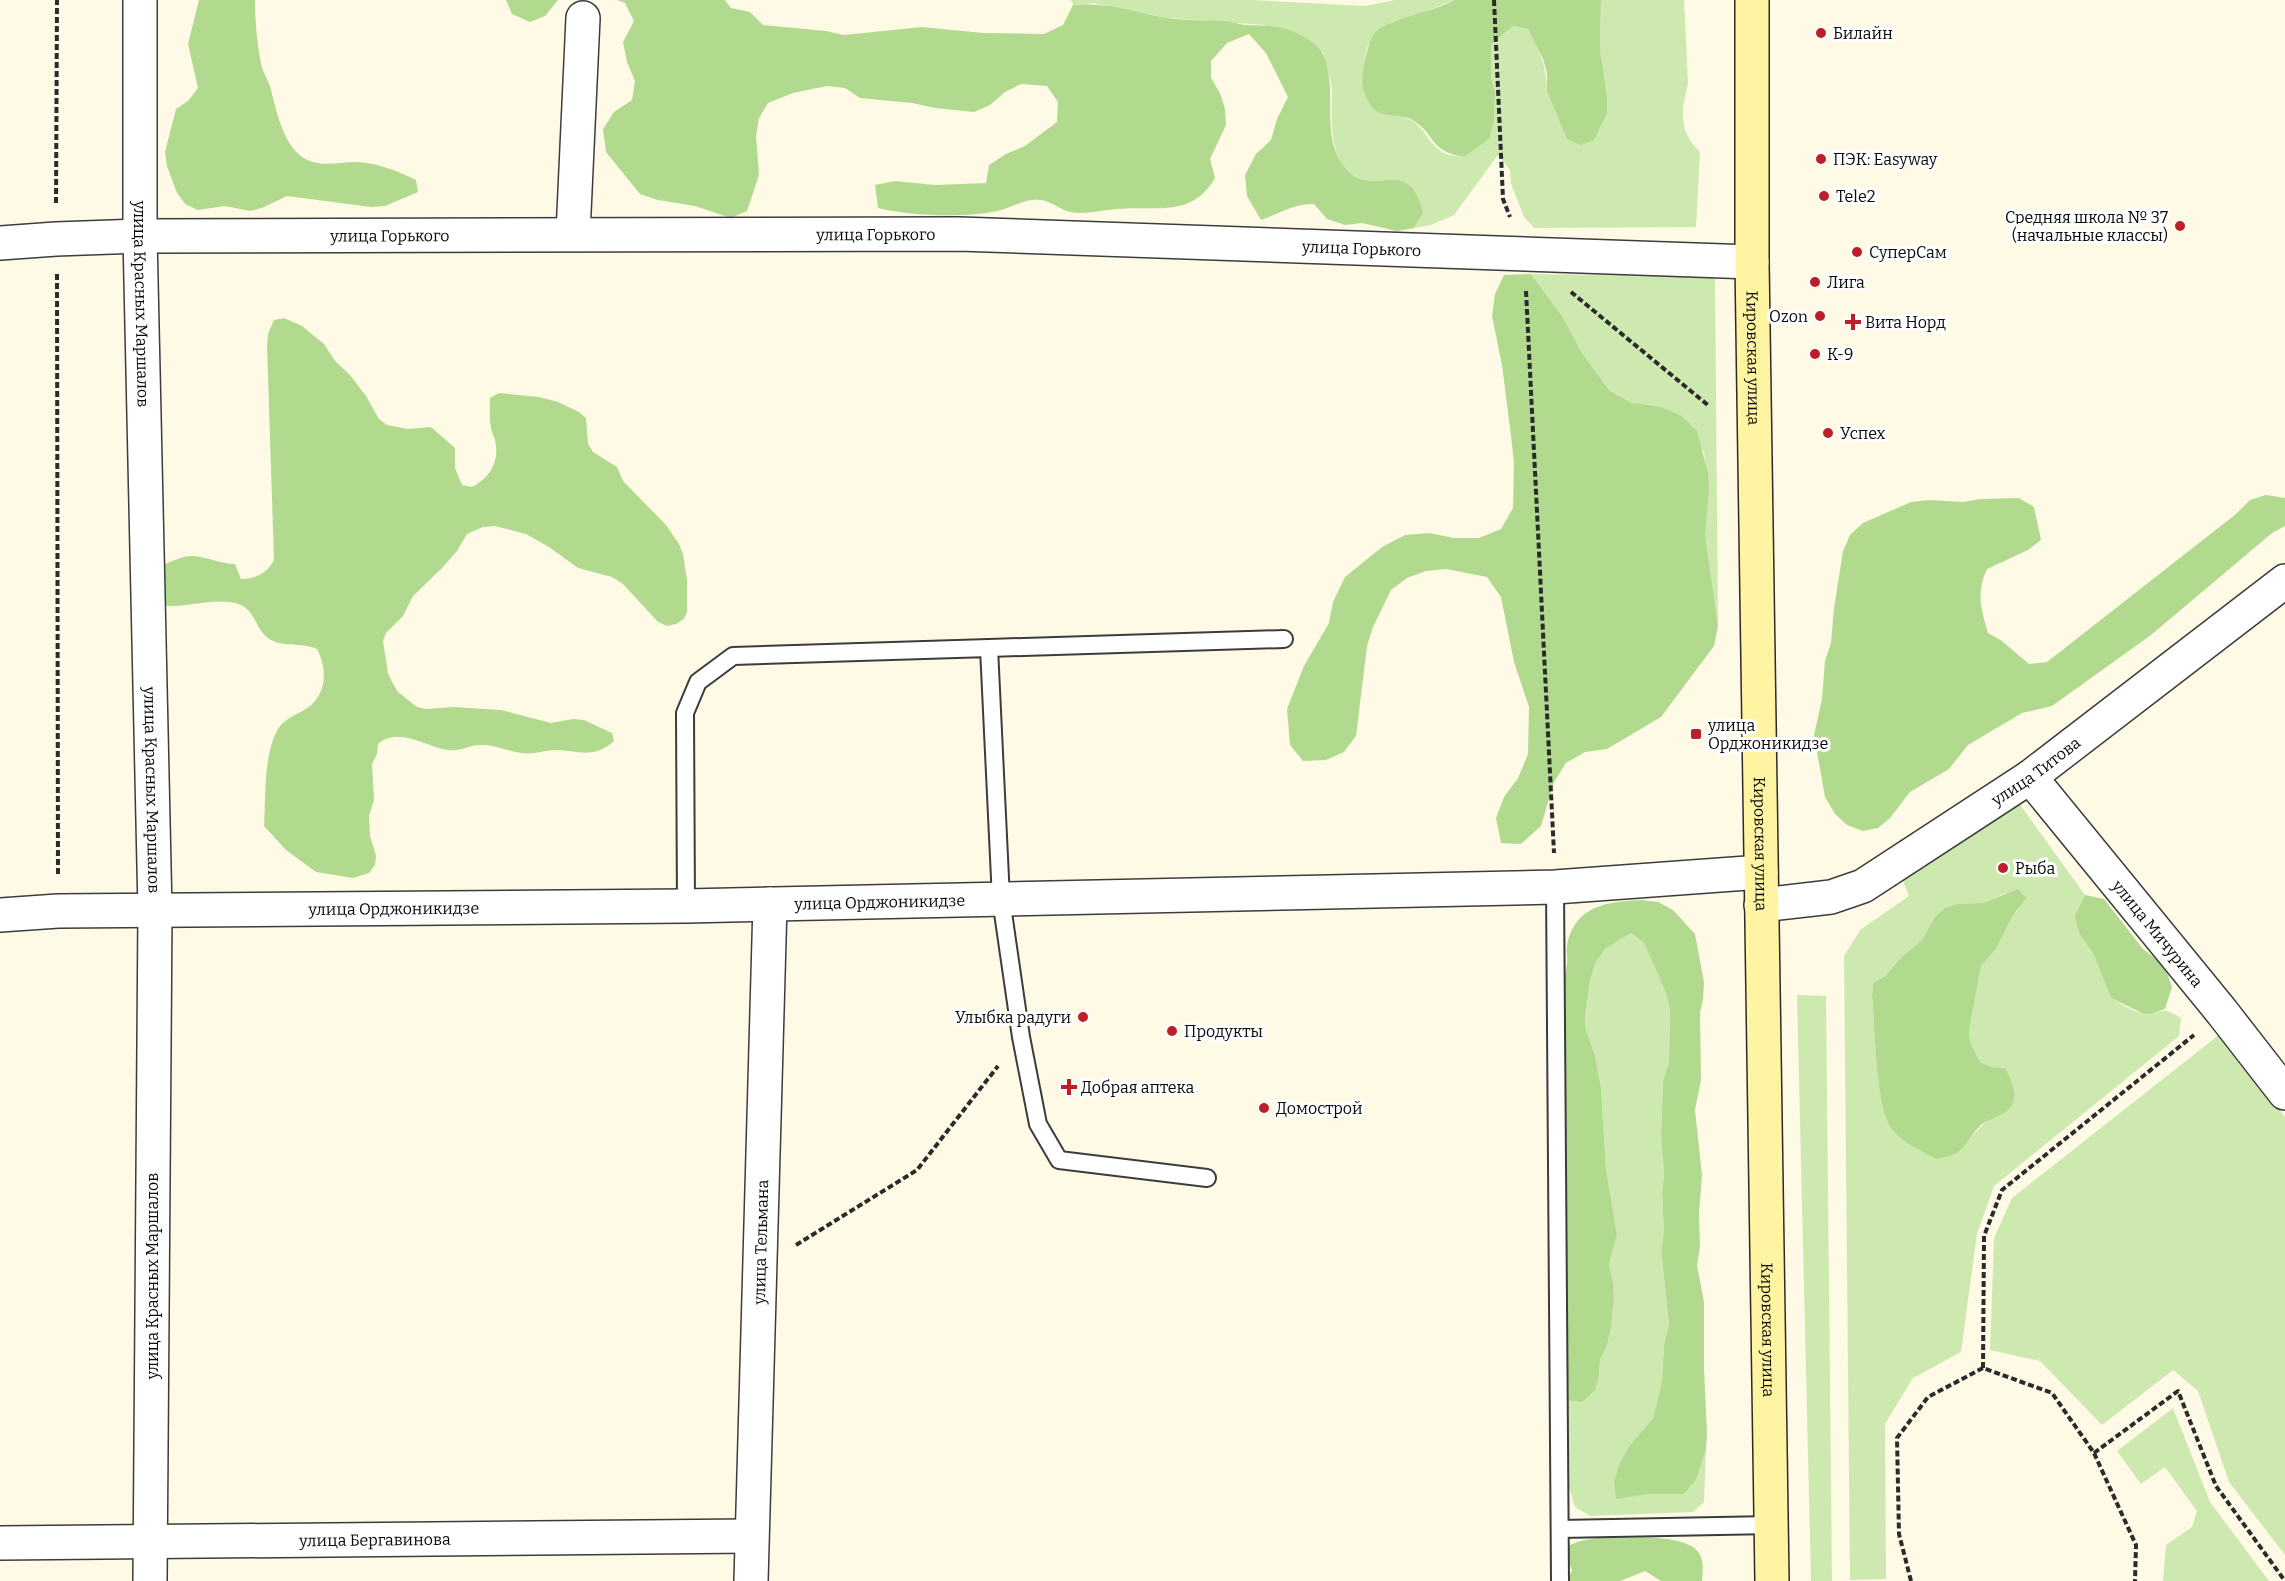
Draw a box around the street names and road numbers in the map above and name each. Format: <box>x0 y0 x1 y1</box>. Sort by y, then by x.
street label: улица Красных Маршалов <box>130 200 153 407</box>
street label: улица Горького <box>815 225 935 244</box>
street label: улица Горького <box>329 226 449 246</box>
street label: улица Горького <box>1301 237 1421 260</box>
street label: Кировская улица <box>1742 291 1763 426</box>
street label: улица Красных Маршалов <box>140 685 164 893</box>
street label: улица Титова <box>1987 733 2084 810</box>
street label: Кировская улица <box>1750 777 1771 912</box>
street label: улица Мичурина <box>2108 876 2207 991</box>
street label: улица Орджоникидзе <box>793 891 965 914</box>
street label: улица Орджоникидзе <box>307 899 479 919</box>
street label: улица Красных Маршалов <box>143 1173 162 1380</box>
street label: улица Тельмана <box>750 1179 772 1306</box>
street label: Кировская улица <box>1757 1263 1778 1397</box>
street label: улица Бергавинова <box>298 1530 451 1550</box>

